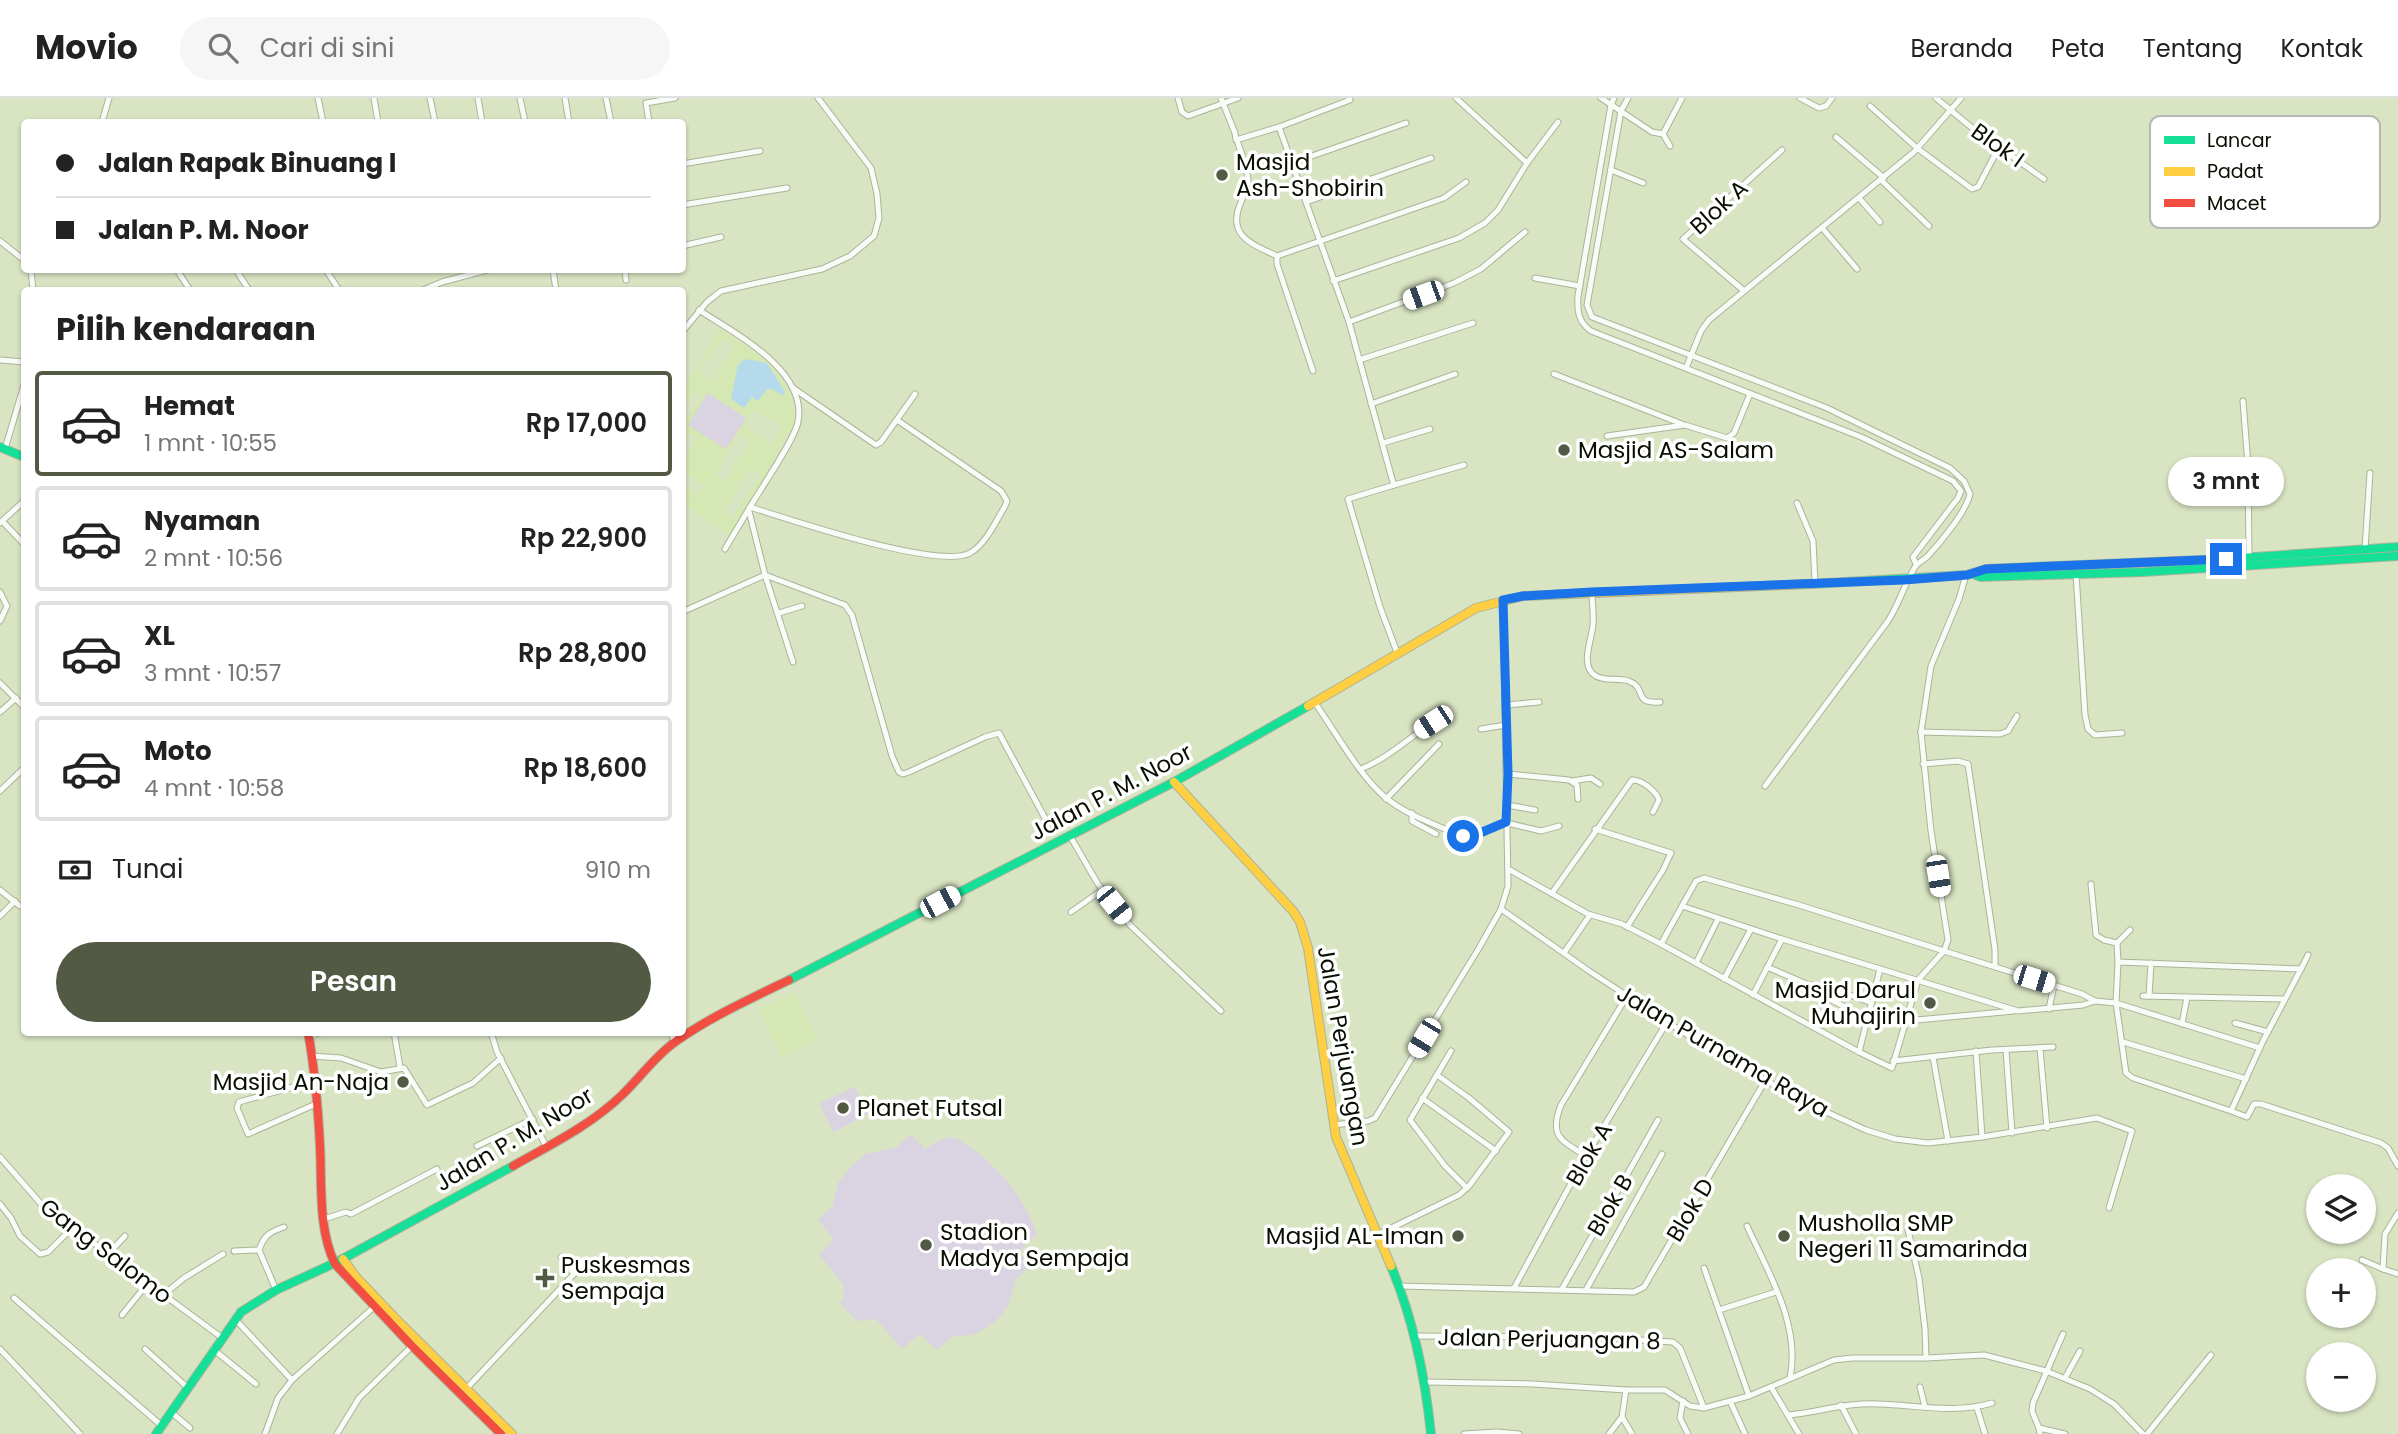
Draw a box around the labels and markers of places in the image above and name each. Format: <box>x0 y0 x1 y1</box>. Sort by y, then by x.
place label: Masjid Ash-Shobirin <box>1236 146 1384 204</box>
marker: Masjid Ash-Shobirin <box>1214 167 1230 183</box>
place label: Masjid AS-Salam <box>1578 434 1774 466</box>
marker: Masjid AS-Salam <box>1556 442 1572 458</box>
place label: Masjid Darul Muhajirin <box>1775 974 1916 1032</box>
marker: Masjid Darul Muhajirin <box>1922 995 1938 1011</box>
place label: Masjid An-Naja <box>213 1066 389 1098</box>
marker: Masjid An-Naja <box>395 1074 411 1090</box>
place label: Planet Futsal <box>857 1092 1003 1124</box>
marker: Planet Futsal <box>835 1100 851 1116</box>
place label: Musholla SMP Negeri 11 Samarinda <box>1798 1207 2028 1265</box>
place label: Stadion Madya Sempaja <box>940 1216 1129 1274</box>
place label: Masjid AL-Iman <box>1266 1220 1444 1252</box>
marker: Masjid AL-Iman <box>1450 1228 1466 1244</box>
marker: Musholla SMP Negeri 11 Samarinda <box>1776 1228 1792 1244</box>
marker: Stadion Madya Sempaja <box>918 1237 934 1253</box>
place label: Puskesmas Sempaja <box>561 1249 690 1307</box>
marker: Puskesmas Sempaja <box>535 1268 555 1288</box>

